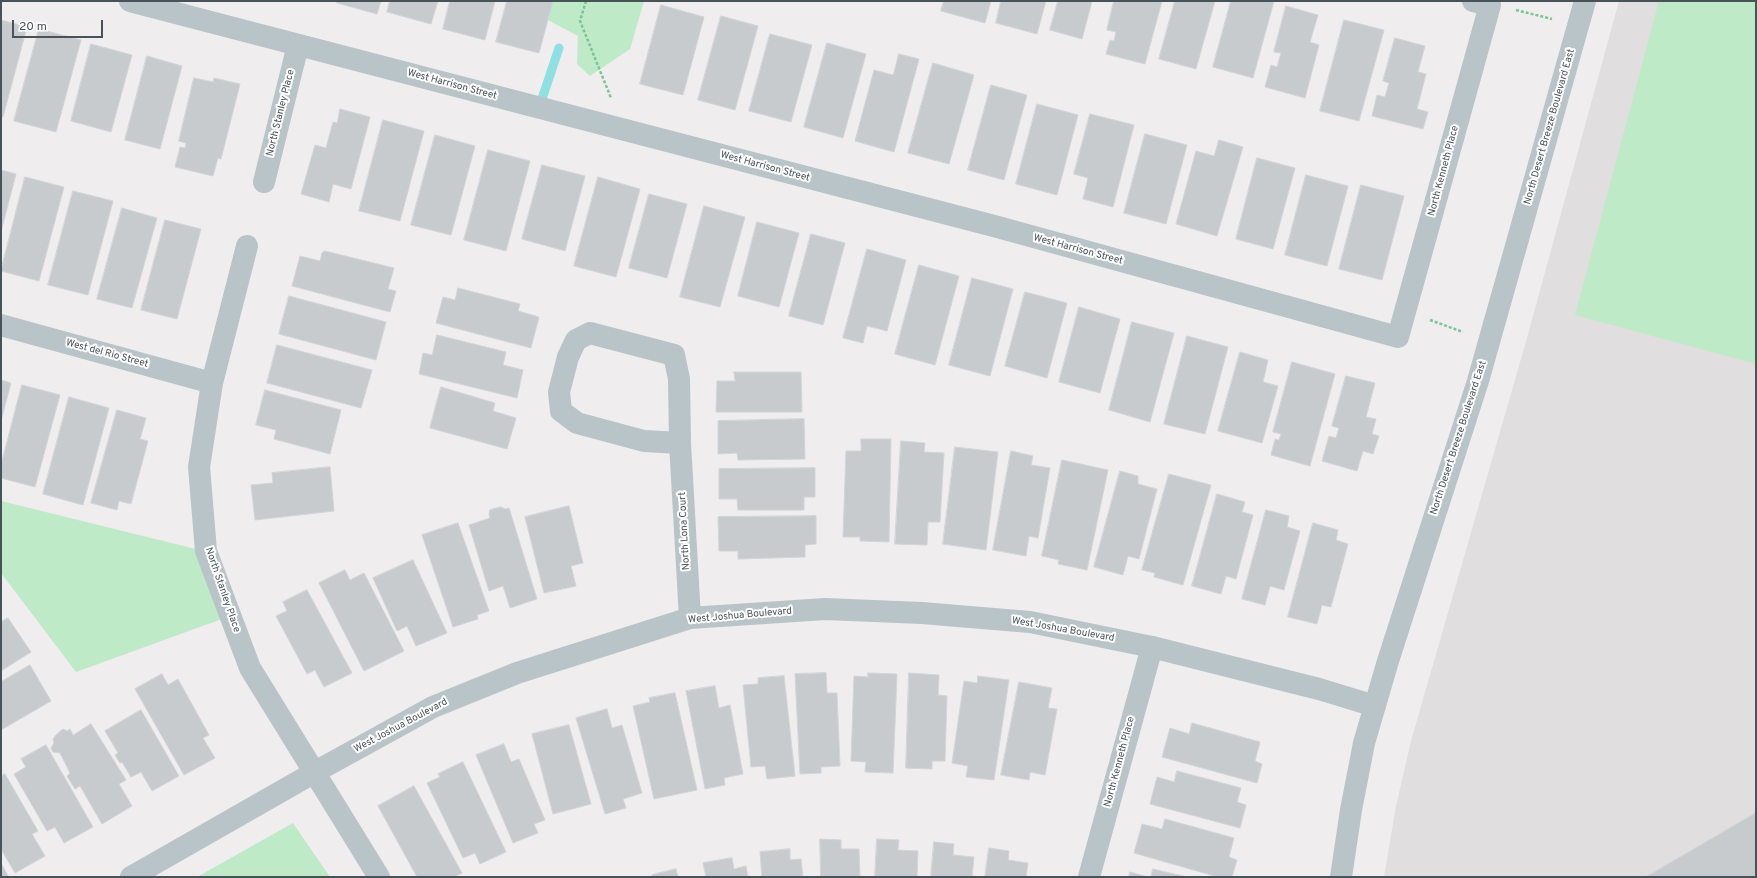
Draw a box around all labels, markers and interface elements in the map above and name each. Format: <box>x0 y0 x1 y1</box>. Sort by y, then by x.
scale bar <box>14 12 105 38</box>
text: 20 m <box>19 19 47 35</box>
street label: North Desert Breeze Boulevard East <box>1522 48 1578 206</box>
street label: West Harrison Street <box>406 67 498 103</box>
street label: North Stanley Place <box>264 68 298 158</box>
street label: North Kenneth Place <box>1426 124 1462 218</box>
street label: West Harrison Street <box>719 149 811 185</box>
street label: West Harrison Street <box>1032 232 1124 268</box>
street label: West del Rio Street <box>64 337 150 371</box>
street label: North Desert Breeze Boulevard East <box>1428 359 1490 517</box>
street label: North Lona Court <box>677 492 693 570</box>
street label: North Stanley Place <box>202 546 242 634</box>
street label: West Joshua Boulevard <box>688 605 792 627</box>
street label: West Joshua Boulevard <box>1011 615 1115 645</box>
street label: West Joshua Boulevard <box>352 696 450 756</box>
street label: North Kenneth Place <box>1102 715 1138 809</box>

